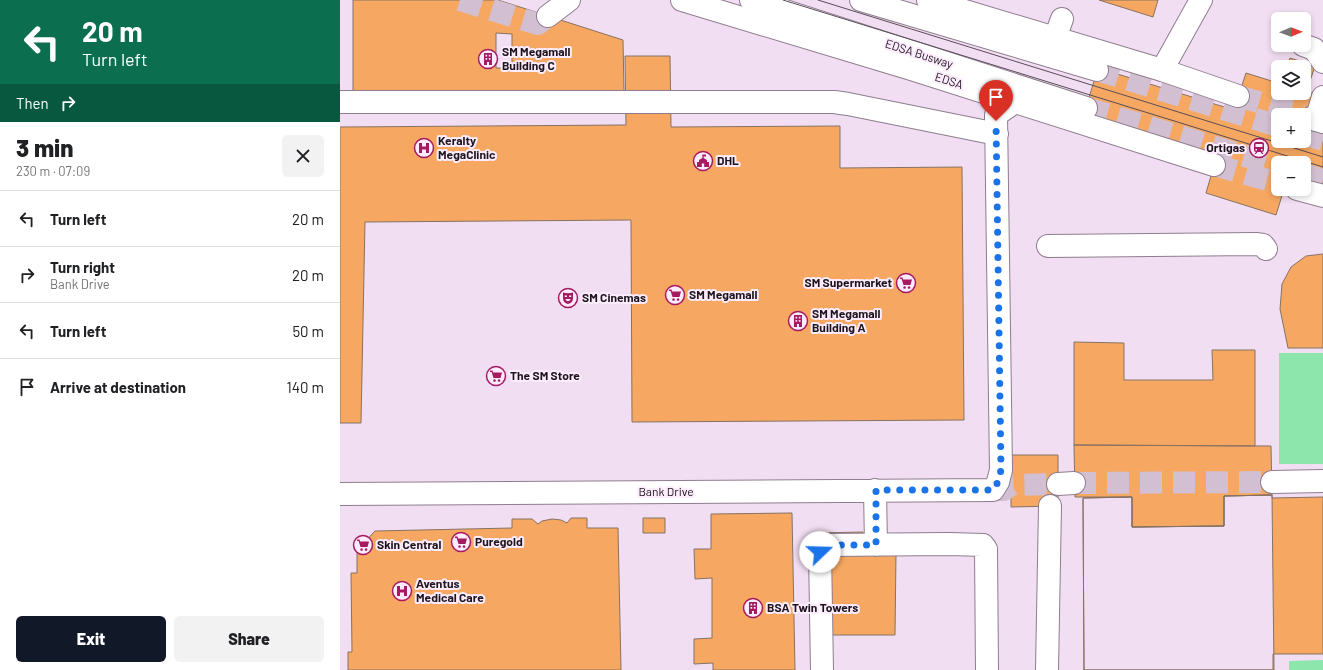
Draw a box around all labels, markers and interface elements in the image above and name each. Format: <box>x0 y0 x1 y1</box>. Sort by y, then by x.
north arrow <box>1271 12 1311 52</box>
map controls <box>1271 12 1311 196</box>
text: 20 m <box>82 14 143 48</box>
icon: left <box>16 16 68 68</box>
street label: EDSA Busway <box>884 35 956 71</box>
place label: SM Megamall Building C <box>502 44 571 72</box>
text: Turn left <box>82 48 148 70</box>
building icon: SM Megamall Building C <box>477 48 499 70</box>
button: layers <box>1271 60 1311 100</box>
street label: EDSA <box>933 69 965 91</box>
pin <box>979 80 1013 121</box>
icon: arrive <box>985 86 1007 108</box>
icon: right <box>57 92 79 114</box>
text: Then <box>16 94 49 112</box>
button: + <box>1271 108 1311 148</box>
text: 3 min <box>16 133 73 162</box>
place label: Keralty MegaClinic <box>438 133 496 161</box>
button: close <box>282 135 324 177</box>
hospital icon: Keralty MegaClinic <box>413 137 435 159</box>
station icon: Ortigas <box>1248 137 1270 159</box>
place label: Ortigas <box>1206 140 1245 154</box>
public building icon: DHL <box>692 150 714 172</box>
place label: DHL <box>717 153 739 167</box>
button: − <box>1271 156 1311 196</box>
text: 230 m · 07:09 <box>16 163 90 179</box>
icon: left <box>16 208 38 230</box>
text: Turn left <box>50 210 106 228</box>
text: 20 m <box>292 210 324 228</box>
text: Turn right <box>50 258 115 276</box>
icon: right <box>16 264 38 286</box>
text: 20 m <box>292 266 324 284</box>
supermarket icon: SM Supermarket <box>895 272 917 294</box>
place label: SM Supermarket <box>805 275 892 289</box>
text: Bank Drive <box>50 276 110 292</box>
supermarket icon: SM Megamall <box>664 284 686 306</box>
theatre icon: SM Cinemas <box>557 287 579 309</box>
place label: SM Megamall <box>689 287 758 301</box>
place label: SM Cinemas <box>582 290 646 304</box>
place label: SM Megamall Building A <box>812 306 881 334</box>
building icon: SM Megamall Building A <box>787 310 809 332</box>
icon: left <box>16 320 38 342</box>
text: Turn left <box>50 322 106 340</box>
text: 50 m <box>292 322 324 340</box>
supermarket icon: The SM Store <box>485 365 507 387</box>
place label: The SM Store <box>510 368 580 382</box>
icon: arrive <box>16 376 38 398</box>
text: Arrive at destination <box>50 378 186 396</box>
text: 140 m <box>287 378 324 396</box>
street label: Bank Drive <box>638 484 694 498</box>
supermarket icon: Puregold <box>450 531 472 553</box>
position arrow <box>799 531 841 573</box>
supermarket icon: Skin Central <box>352 534 374 556</box>
place label: Puregold <box>475 534 523 548</box>
place label: Skin Central <box>377 537 441 551</box>
place label: Aventus Medical Care <box>416 576 484 604</box>
hospital icon: Aventus Medical Care <box>391 580 413 602</box>
building icon: BSA Twin Towers <box>742 597 764 619</box>
place label: BSA Twin Towers <box>767 600 858 614</box>
button: Exit <box>16 616 166 662</box>
button: Share <box>174 616 324 662</box>

